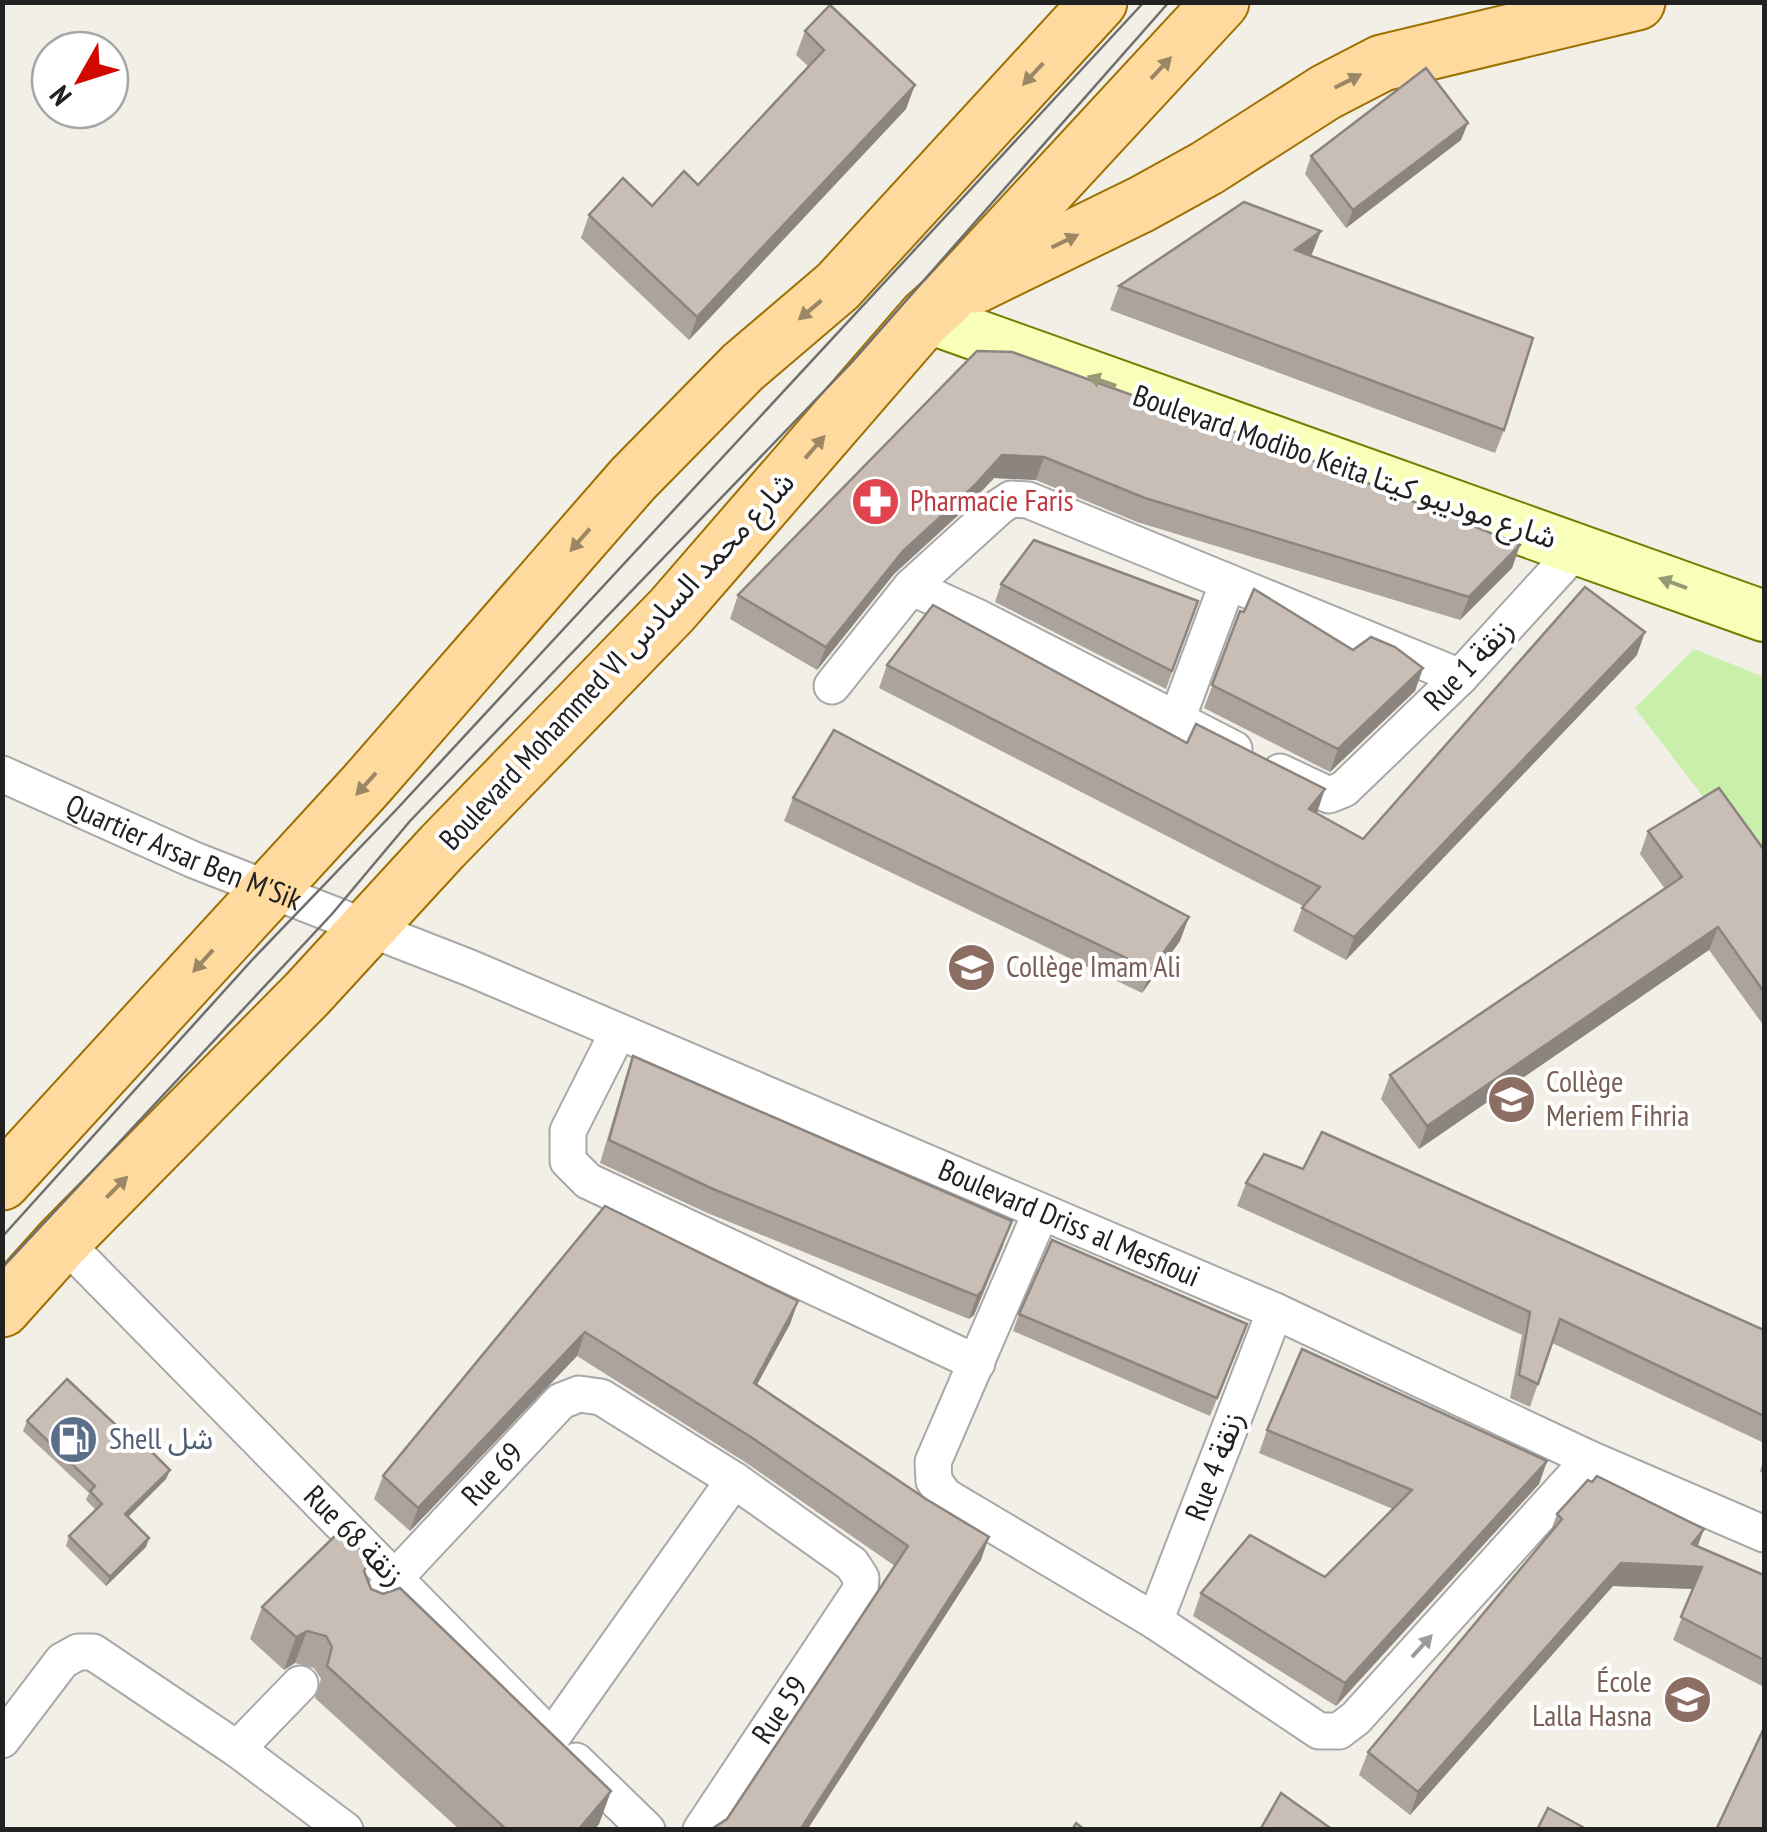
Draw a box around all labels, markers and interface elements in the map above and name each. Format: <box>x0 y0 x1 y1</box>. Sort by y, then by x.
north arrow <box>30 30 130 130</box>
one-way arrow <box>1149 56 1172 80</box>
one-way arrow <box>1022 62 1045 86</box>
one-way arrow <box>1333 73 1362 90</box>
text: N <box>41 79 79 114</box>
one-way arrow <box>1051 233 1080 250</box>
one-way arrow <box>797 299 822 320</box>
one-way arrow <box>1087 373 1117 388</box>
street label: Boulevard Modibo Keita شارع موديبو كيتا <box>1127 375 1562 560</box>
one-way arrow <box>804 435 825 460</box>
street label: Boulevard Mohammed VI شارع محمد السادس <box>430 462 805 860</box>
pharmacy icon: Pharmacie Faris <box>849 475 901 527</box>
place label: Pharmacie Faris <box>910 480 1074 519</box>
one-way arrow <box>570 527 592 552</box>
one-way arrow <box>1657 575 1687 590</box>
street label: Rue 1 زنقة <box>1414 610 1521 718</box>
one-way arrow <box>355 772 378 796</box>
street label: Quartier Arsar Ben M'Sik <box>60 784 308 918</box>
school or university icon: Collège Imam Ali <box>945 941 997 993</box>
place label: Collège Imam Ali <box>1006 946 1181 985</box>
one-way arrow <box>193 948 215 973</box>
place label: Collège Meriem Fihria <box>1546 1061 1689 1134</box>
school or university icon: Collège Meriem Fihria <box>1485 1073 1537 1125</box>
street label: Boulevard Driss al Mesfioui <box>933 1149 1206 1295</box>
one-way arrow <box>104 1175 128 1199</box>
street label: Rue 4 زنقة <box>1175 1405 1252 1526</box>
fuel station icon: Shell شل <box>48 1413 100 1465</box>
place label: Shell شل <box>109 1418 213 1457</box>
street label: Rue 69 <box>452 1433 531 1513</box>
street label: Rue 68 زنقة <box>296 1476 414 1594</box>
one-way arrow <box>1410 1634 1432 1659</box>
place label: École Lalla Hasna <box>1532 1661 1652 1734</box>
street label: Rue 59 <box>742 1668 815 1750</box>
school or university icon: École Lalla Hasna <box>1661 1673 1713 1725</box>

